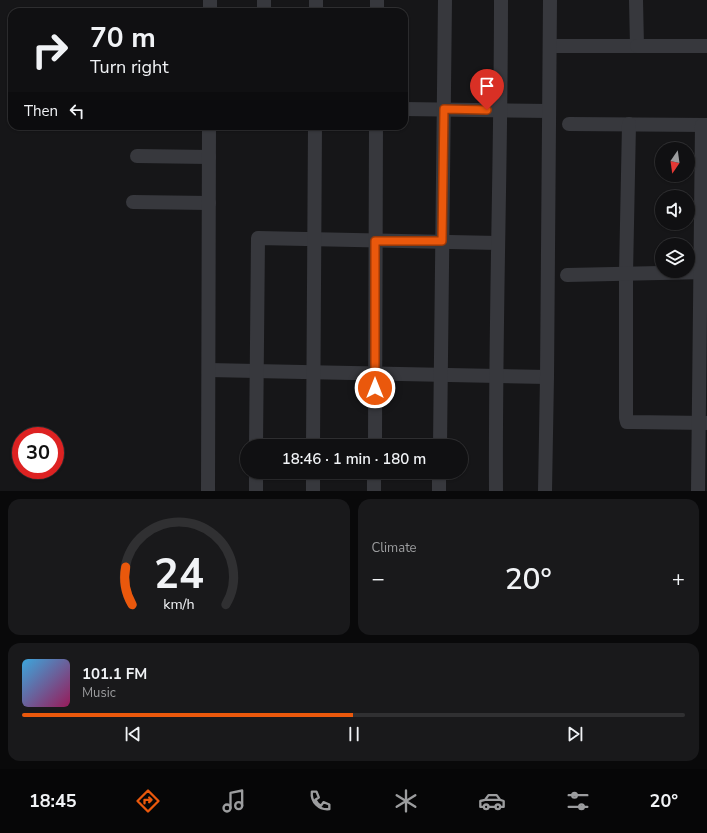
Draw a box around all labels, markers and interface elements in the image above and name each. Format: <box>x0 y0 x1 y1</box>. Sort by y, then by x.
text: 70 m <box>90 19 156 57</box>
icon: right <box>24 24 76 76</box>
text: Turn right <box>90 55 169 79</box>
pin <box>470 69 504 110</box>
icon: arrive <box>476 75 498 97</box>
icon: left <box>66 100 88 122</box>
text: Then <box>24 101 58 121</box>
north arrow <box>655 142 695 182</box>
map controls <box>655 142 695 278</box>
button: sound <box>655 190 695 230</box>
button: layers <box>655 238 695 278</box>
position arrow <box>354 367 396 409</box>
speed limit sign: 30 <box>12 427 64 479</box>
text: 18:46 · 1 min · 180 m <box>282 449 426 469</box>
text: Climate <box>372 539 417 557</box>
text: 24 <box>154 546 204 603</box>
text: 20° <box>505 559 552 600</box>
text: − <box>372 564 385 594</box>
text: + <box>672 564 685 594</box>
text: km/h <box>163 595 194 614</box>
text: 101.1 FM <box>82 664 147 684</box>
text: Music <box>82 684 116 702</box>
icon: previous <box>122 723 144 745</box>
icon: pause <box>343 723 365 745</box>
icon: next <box>564 723 586 745</box>
icon: directions <box>134 787 162 815</box>
icon: music <box>220 787 248 815</box>
icon: phone <box>306 787 334 815</box>
icon: climate <box>392 787 420 815</box>
icon: car <box>478 787 506 815</box>
icon: filters <box>564 787 592 815</box>
text: 18:45 <box>29 789 77 813</box>
text: 20° <box>650 789 678 813</box>

